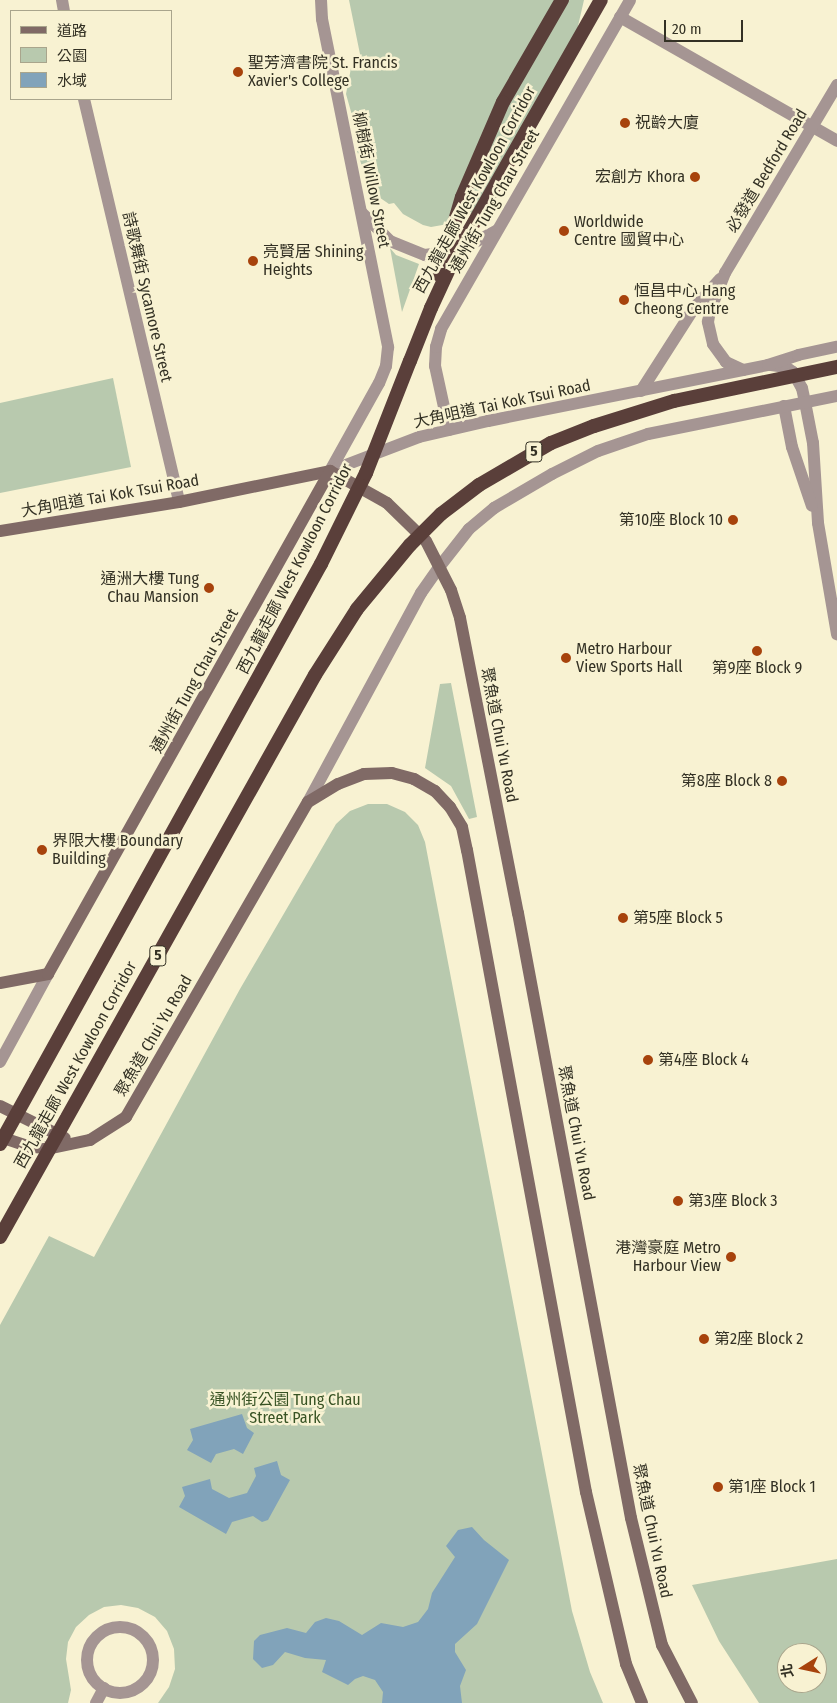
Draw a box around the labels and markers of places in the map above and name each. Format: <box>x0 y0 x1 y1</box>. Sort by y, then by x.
place label: 聖芳濟書院 St. Francis Xavier's College <box>248 53 398 91</box>
marker: 聖芳濟書院 St. Francis Xavier's College <box>232 66 244 78</box>
place label: 祝齡大廈 <box>635 113 699 133</box>
marker: 祝齡大廈 <box>619 117 631 129</box>
place label: 宏創方 Khora <box>595 167 685 187</box>
marker: 宏創方 Khora <box>689 171 701 183</box>
place label: Worldwide Centre 國貿中心 <box>574 212 684 250</box>
marker: Worldwide Centre 國貿中心 <box>558 225 570 237</box>
place label: 亮賢居 Shining Heights <box>263 242 364 280</box>
marker: 亮賢居 Shining Heights <box>247 255 259 267</box>
place label: 恒昌中心 Hang Cheong Centre <box>634 281 735 319</box>
marker: 恒昌中心 Hang Cheong Centre <box>618 294 630 306</box>
place label: 第10座 Block 10 <box>619 510 723 530</box>
marker: 第10座 Block 10 <box>727 514 739 526</box>
place label: 通洲大樓 Tung Chau Mansion <box>100 569 199 607</box>
marker: 通洲大樓 Tung Chau Mansion <box>203 582 215 594</box>
place label: Metro Harbour View Sports Hall <box>576 639 682 677</box>
marker: 第9座 Block 9 <box>751 645 763 657</box>
marker: Metro Harbour View Sports Hall <box>560 652 572 664</box>
place label: 第9座 Block 9 <box>712 658 802 678</box>
place label: 第8座 Block 8 <box>681 771 772 791</box>
marker: 第8座 Block 8 <box>776 775 788 787</box>
place label: 界限大樓 Boundary Building <box>52 831 183 869</box>
marker: 界限大樓 Boundary Building <box>36 844 48 856</box>
place label: 第5座 Block 5 <box>633 908 723 928</box>
marker: 第5座 Block 5 <box>617 912 629 924</box>
place label: 第4座 Block 4 <box>658 1050 749 1070</box>
marker: 第4座 Block 4 <box>642 1054 654 1066</box>
place label: 第3座 Block 3 <box>688 1191 778 1211</box>
marker: 第3座 Block 3 <box>672 1195 684 1207</box>
place label: 港灣豪庭 Metro Harbour View <box>615 1238 721 1276</box>
marker: 港灣豪庭 Metro Harbour View <box>725 1251 737 1263</box>
place label: 第2座 Block 2 <box>714 1329 803 1349</box>
marker: 第2座 Block 2 <box>698 1333 710 1345</box>
place label: 第1座 Block 1 <box>728 1477 816 1497</box>
marker: 第1座 Block 1 <box>712 1481 724 1493</box>

